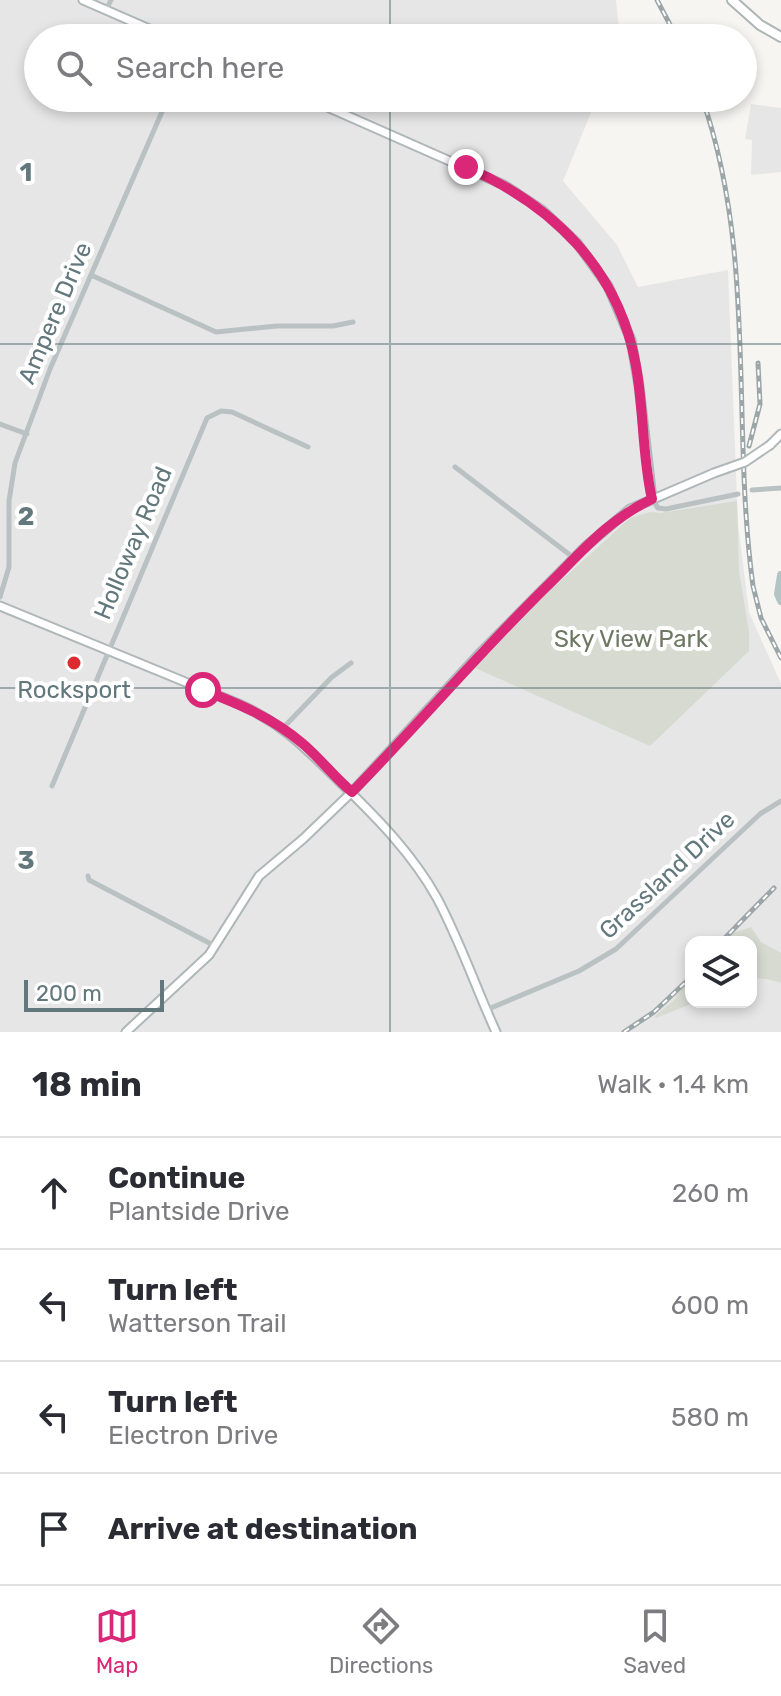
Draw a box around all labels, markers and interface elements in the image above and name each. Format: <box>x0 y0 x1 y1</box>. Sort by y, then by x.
search box <box>24 24 757 112</box>
icon: search <box>52 46 96 90</box>
text: Search here <box>116 50 284 86</box>
route end <box>448 149 484 185</box>
text: 1 <box>20 157 32 188</box>
street label: Ampere Drive <box>13 238 97 388</box>
street label: Holloway Road <box>88 462 178 624</box>
text: 2 <box>18 501 34 532</box>
park label: Sky View Park <box>554 625 709 653</box>
marker: Rocksport <box>65 654 83 672</box>
route start <box>185 672 221 708</box>
place label: Rocksport <box>17 676 131 704</box>
street label: Grassland Drive <box>594 805 740 945</box>
text: 3 <box>17 845 35 876</box>
map controls <box>685 936 757 1008</box>
button: layers <box>685 936 757 1008</box>
scale bar <box>24 976 164 1012</box>
text: 200 m <box>36 980 102 1007</box>
text: 18 min <box>32 1064 142 1105</box>
text: Walk · 1.4 km <box>597 1069 749 1100</box>
text: Continue <box>108 1160 245 1196</box>
icon: ahead <box>32 1171 76 1215</box>
text: 260 m <box>672 1178 749 1209</box>
text: Plantside Drive <box>108 1196 290 1227</box>
text: Turn left <box>108 1272 238 1308</box>
icon: left <box>32 1283 76 1327</box>
text: 600 m <box>671 1290 749 1321</box>
text: Watterson Trail <box>108 1308 286 1339</box>
text: Turn left <box>108 1384 238 1420</box>
icon: left <box>32 1395 76 1439</box>
text: 580 m <box>671 1402 749 1433</box>
text: Electron Drive <box>108 1420 278 1451</box>
icon: arrive <box>32 1507 76 1551</box>
text: Arrive at destination <box>108 1511 418 1547</box>
tab: Map <box>95 1604 139 1679</box>
tab: Directions <box>329 1604 433 1679</box>
tab: Saved <box>623 1604 686 1679</box>

